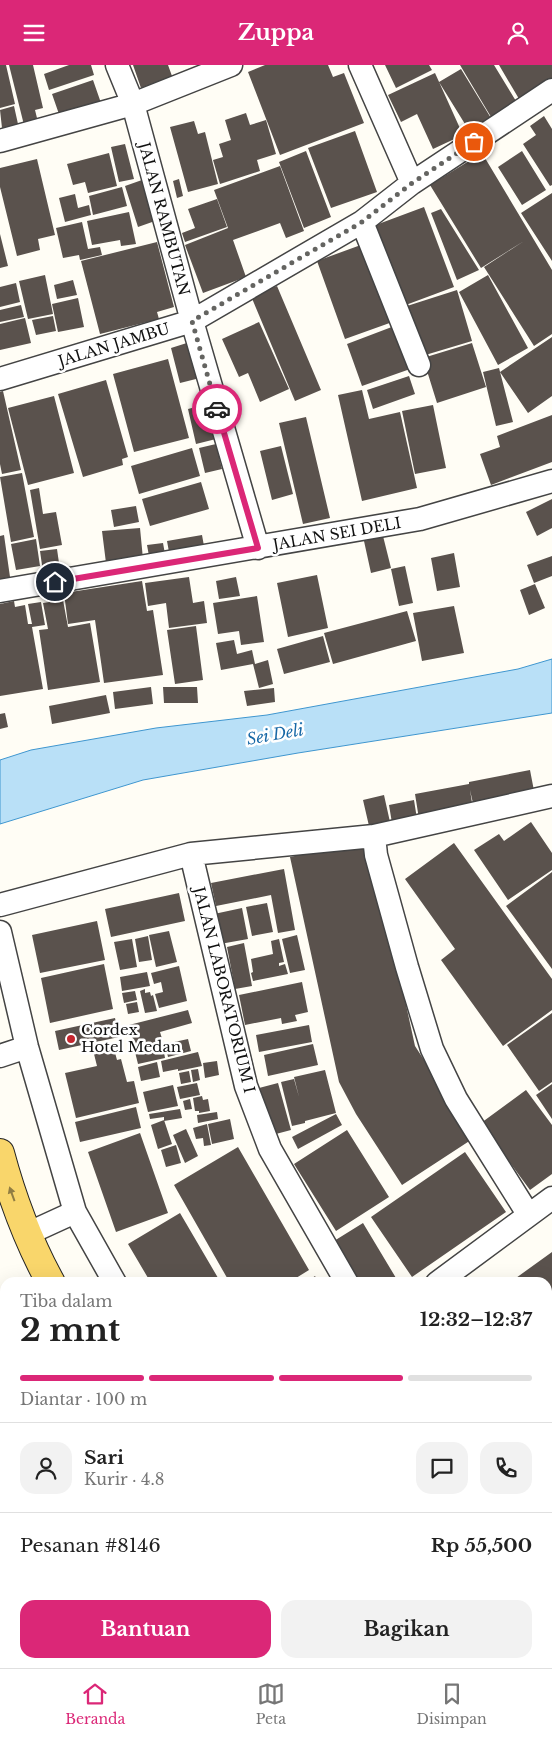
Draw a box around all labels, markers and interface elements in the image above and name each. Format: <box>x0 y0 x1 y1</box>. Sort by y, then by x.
icon: menu <box>20 19 48 47</box>
text: Zuppa <box>238 19 314 46</box>
icon: person <box>504 19 532 47</box>
pin <box>453 121 495 163</box>
icon: bag <box>460 128 488 156</box>
street label: JALAN RAMBUTAN <box>134 138 194 298</box>
street label: JALAN JAMBU <box>54 319 172 371</box>
courier <box>192 384 242 434</box>
icon: car <box>203 395 231 423</box>
street label: JALAN SEI DELI <box>269 513 402 554</box>
pin <box>34 561 76 603</box>
icon: home <box>41 568 69 596</box>
water label: Sei Deli <box>245 719 305 749</box>
street label: JALAN LABORATORIUM I <box>189 883 259 1095</box>
place label: Cordex Hotel Medan <box>81 1020 181 1056</box>
marker: Cordex Hotel Medan <box>65 1033 77 1045</box>
one-way arrow <box>8 1186 15 1201</box>
text: Tiba dalam <box>20 1291 112 1311</box>
text: 12:32–12:37 <box>420 1308 532 1331</box>
text: 2 mnt <box>20 1310 120 1350</box>
text: Diantar · 100 m <box>20 1389 147 1409</box>
button: person <box>20 1442 72 1494</box>
button: chat <box>416 1442 468 1494</box>
button: phone <box>480 1442 532 1494</box>
text: Sari <box>84 1446 124 1469</box>
text: Kurir · 4.8 <box>84 1469 164 1489</box>
text: Pesanan #8146 <box>20 1534 161 1557</box>
text: Rp 55,500 <box>431 1534 532 1557</box>
button: Bantuan <box>20 1600 271 1658</box>
button: Bagikan <box>281 1600 532 1658</box>
tab: Beranda <box>65 1680 125 1728</box>
tab: Peta <box>256 1680 286 1728</box>
tab: Disimpan <box>417 1680 487 1728</box>

